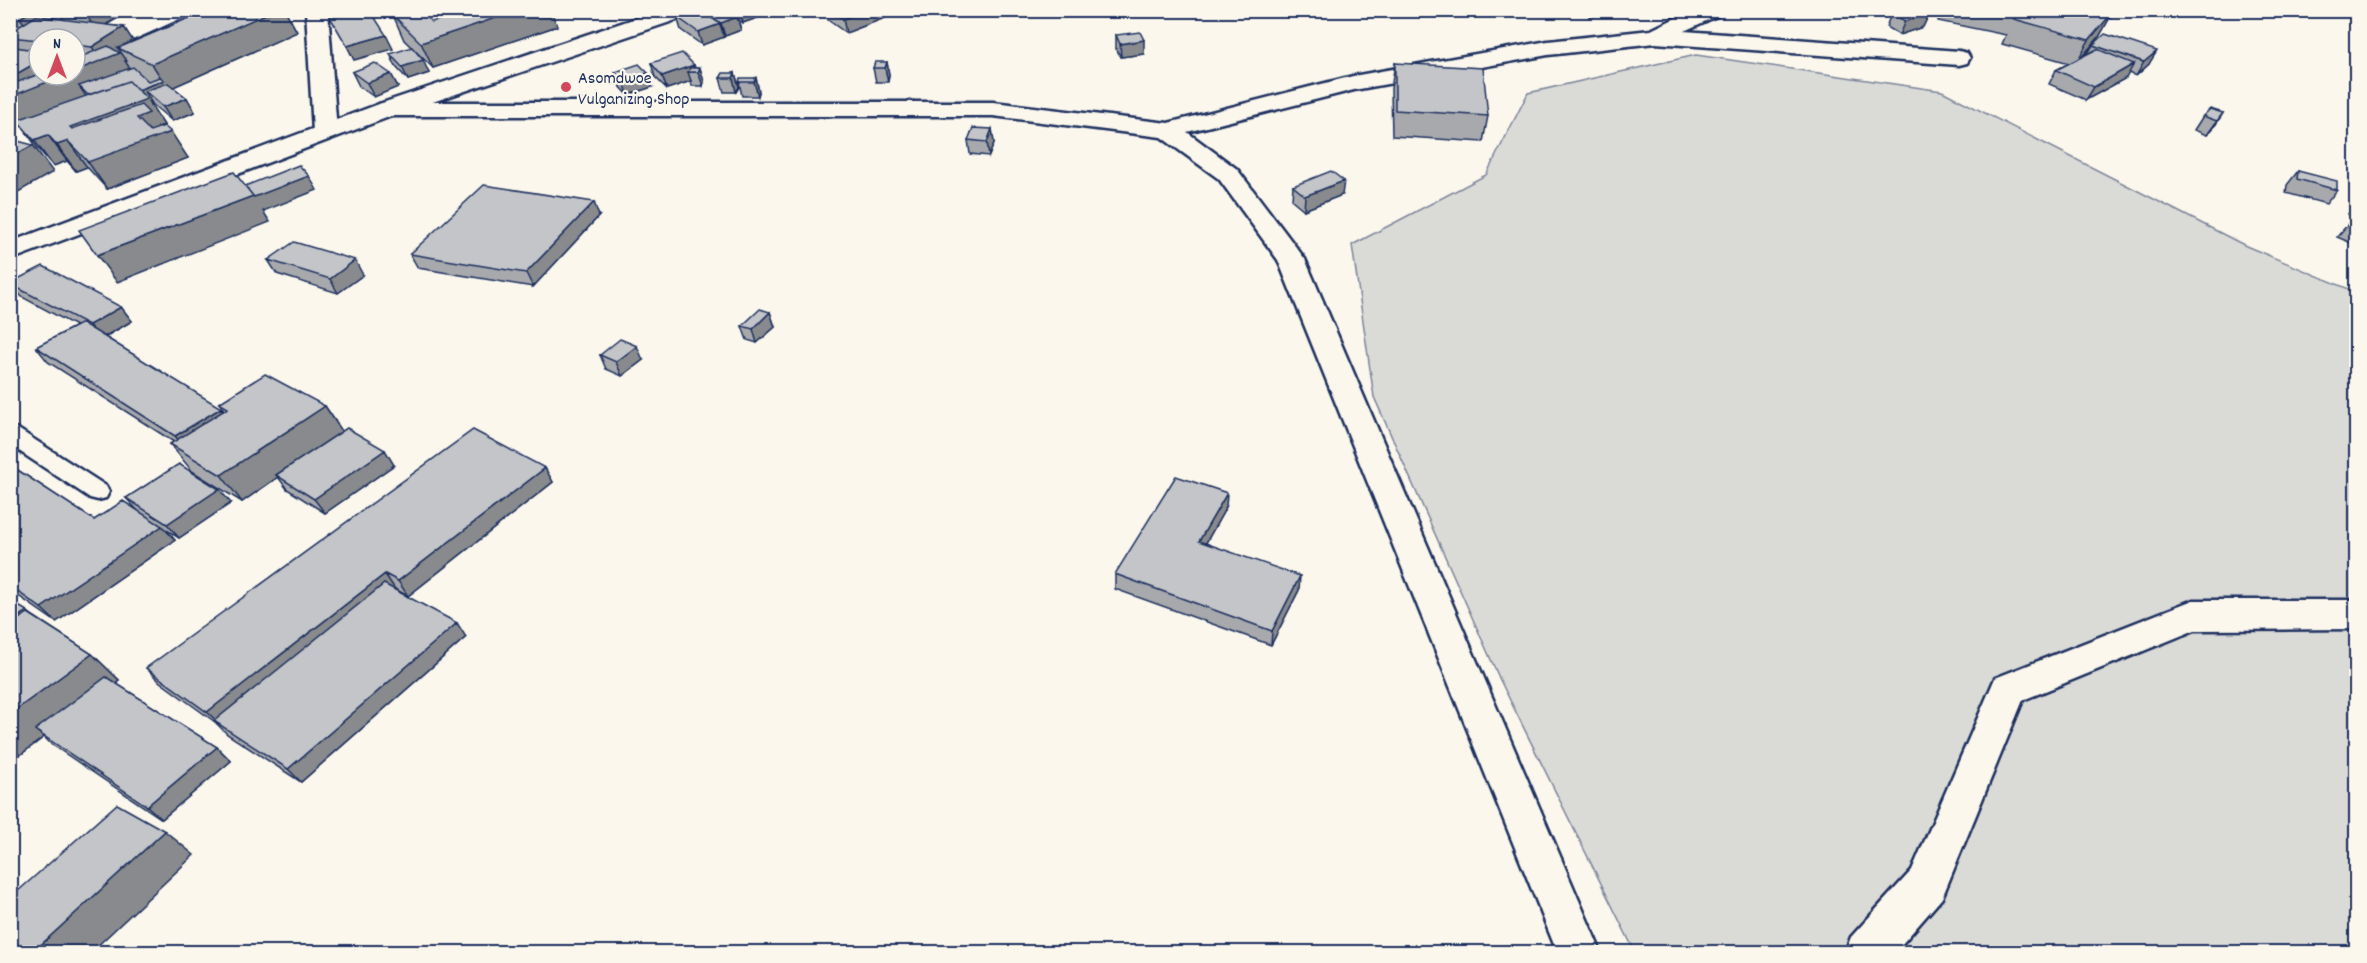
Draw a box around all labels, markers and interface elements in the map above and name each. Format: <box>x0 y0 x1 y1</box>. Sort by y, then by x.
north arrow <box>27 27 87 87</box>
text: N <box>53 33 61 56</box>
place label: Asomdwoe Vulganizing Shop <box>578 67 690 113</box>
marker: Asomdwoe Vulganizing Shop <box>559 80 573 94</box>

